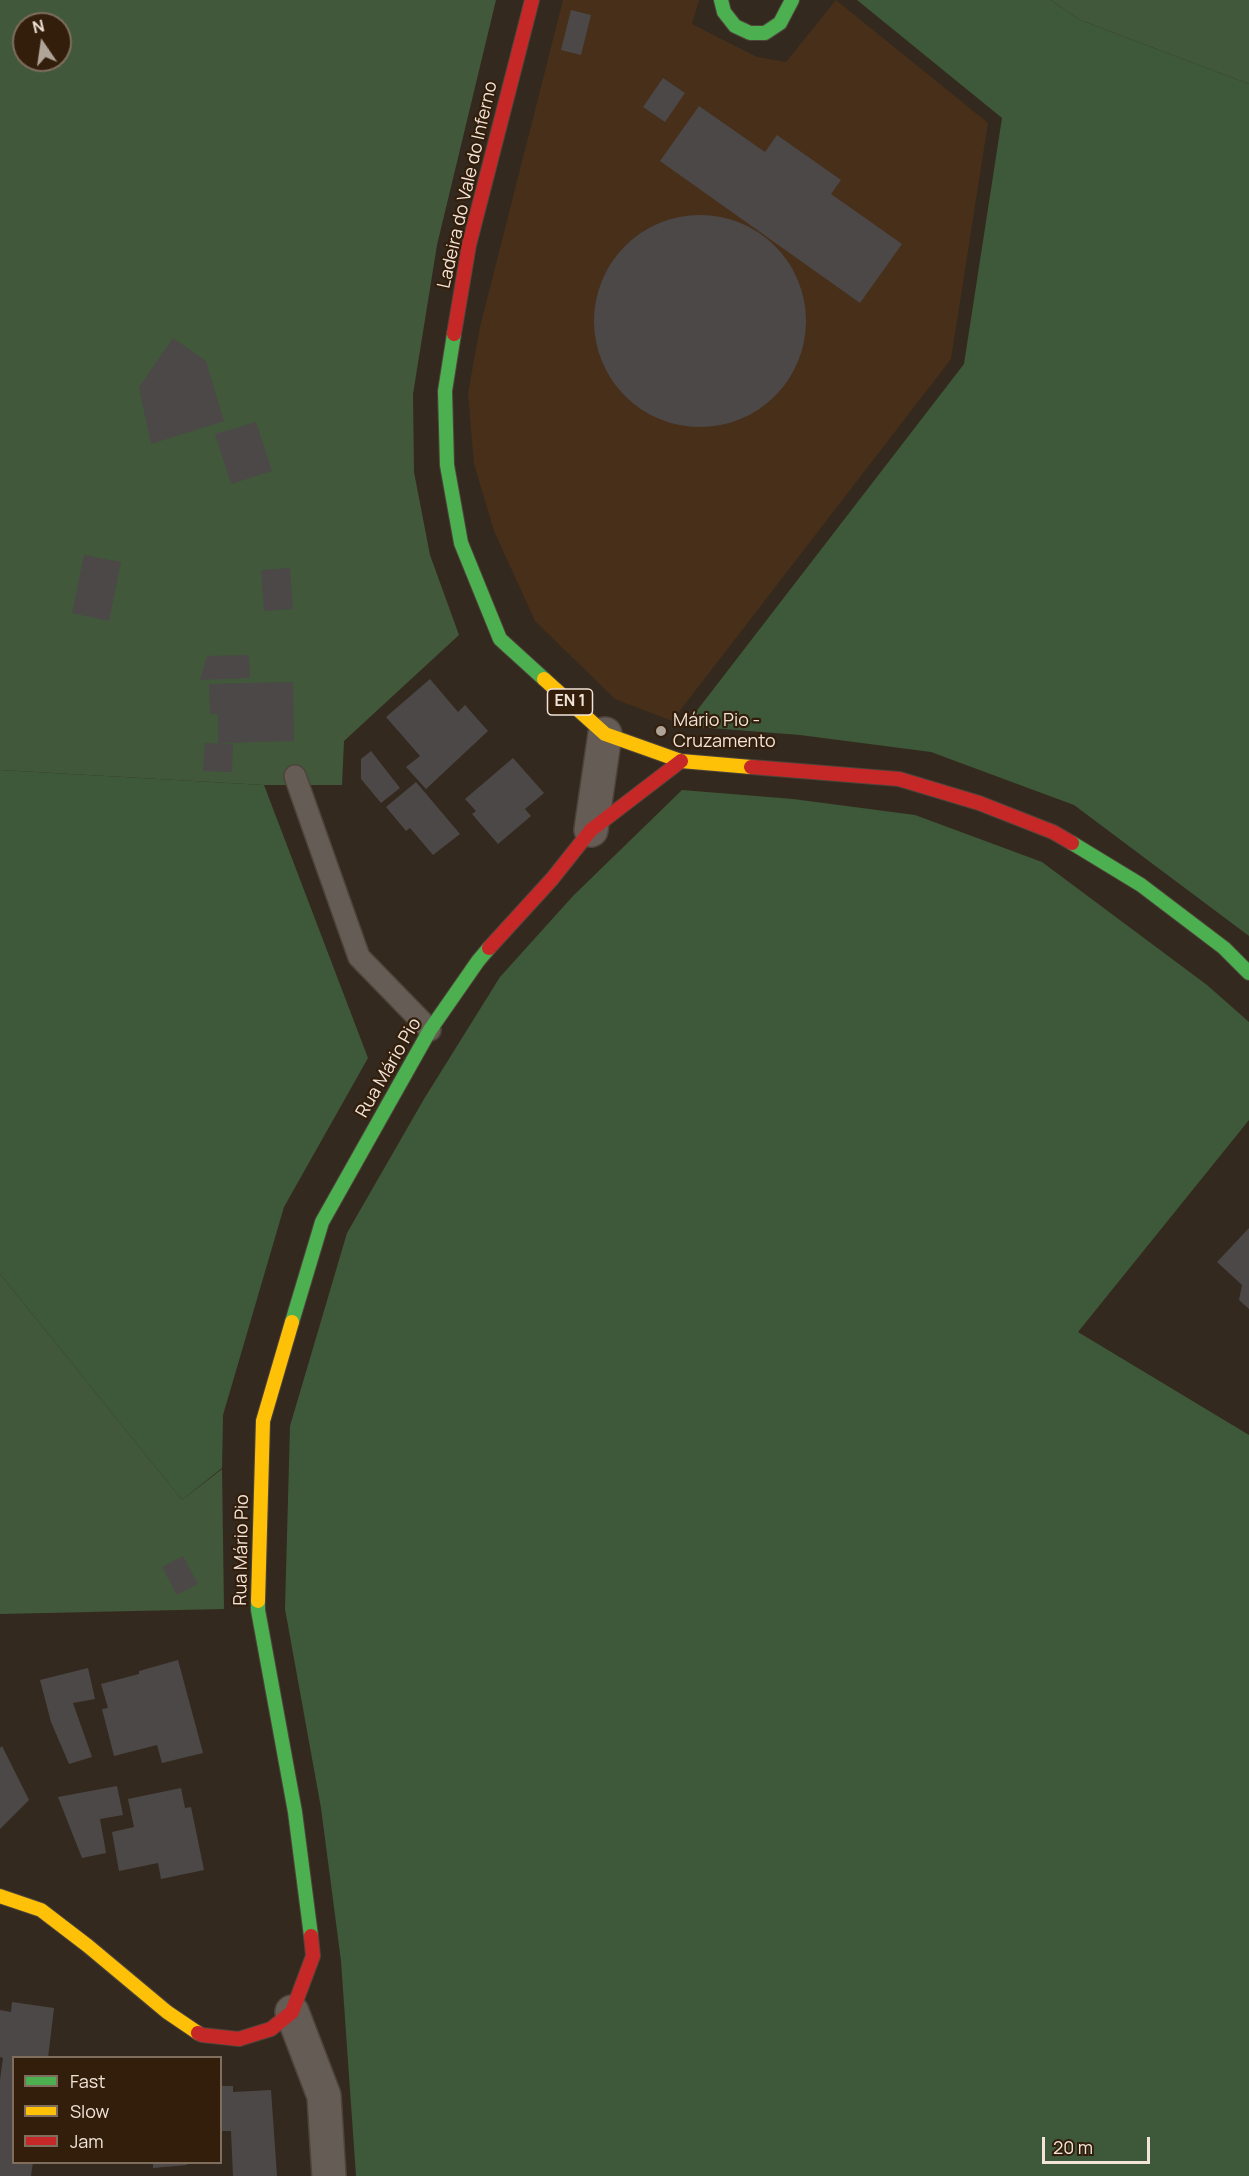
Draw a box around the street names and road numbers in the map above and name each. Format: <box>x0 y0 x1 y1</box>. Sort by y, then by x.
street label: Ladeira do Vale do Inferno <box>434 79 502 291</box>
road number: EN 1 <box>548 689 592 715</box>
street label: Rua Mário Pio <box>352 1014 426 1122</box>
street label: Rua Mário Pio <box>230 1494 254 1606</box>

